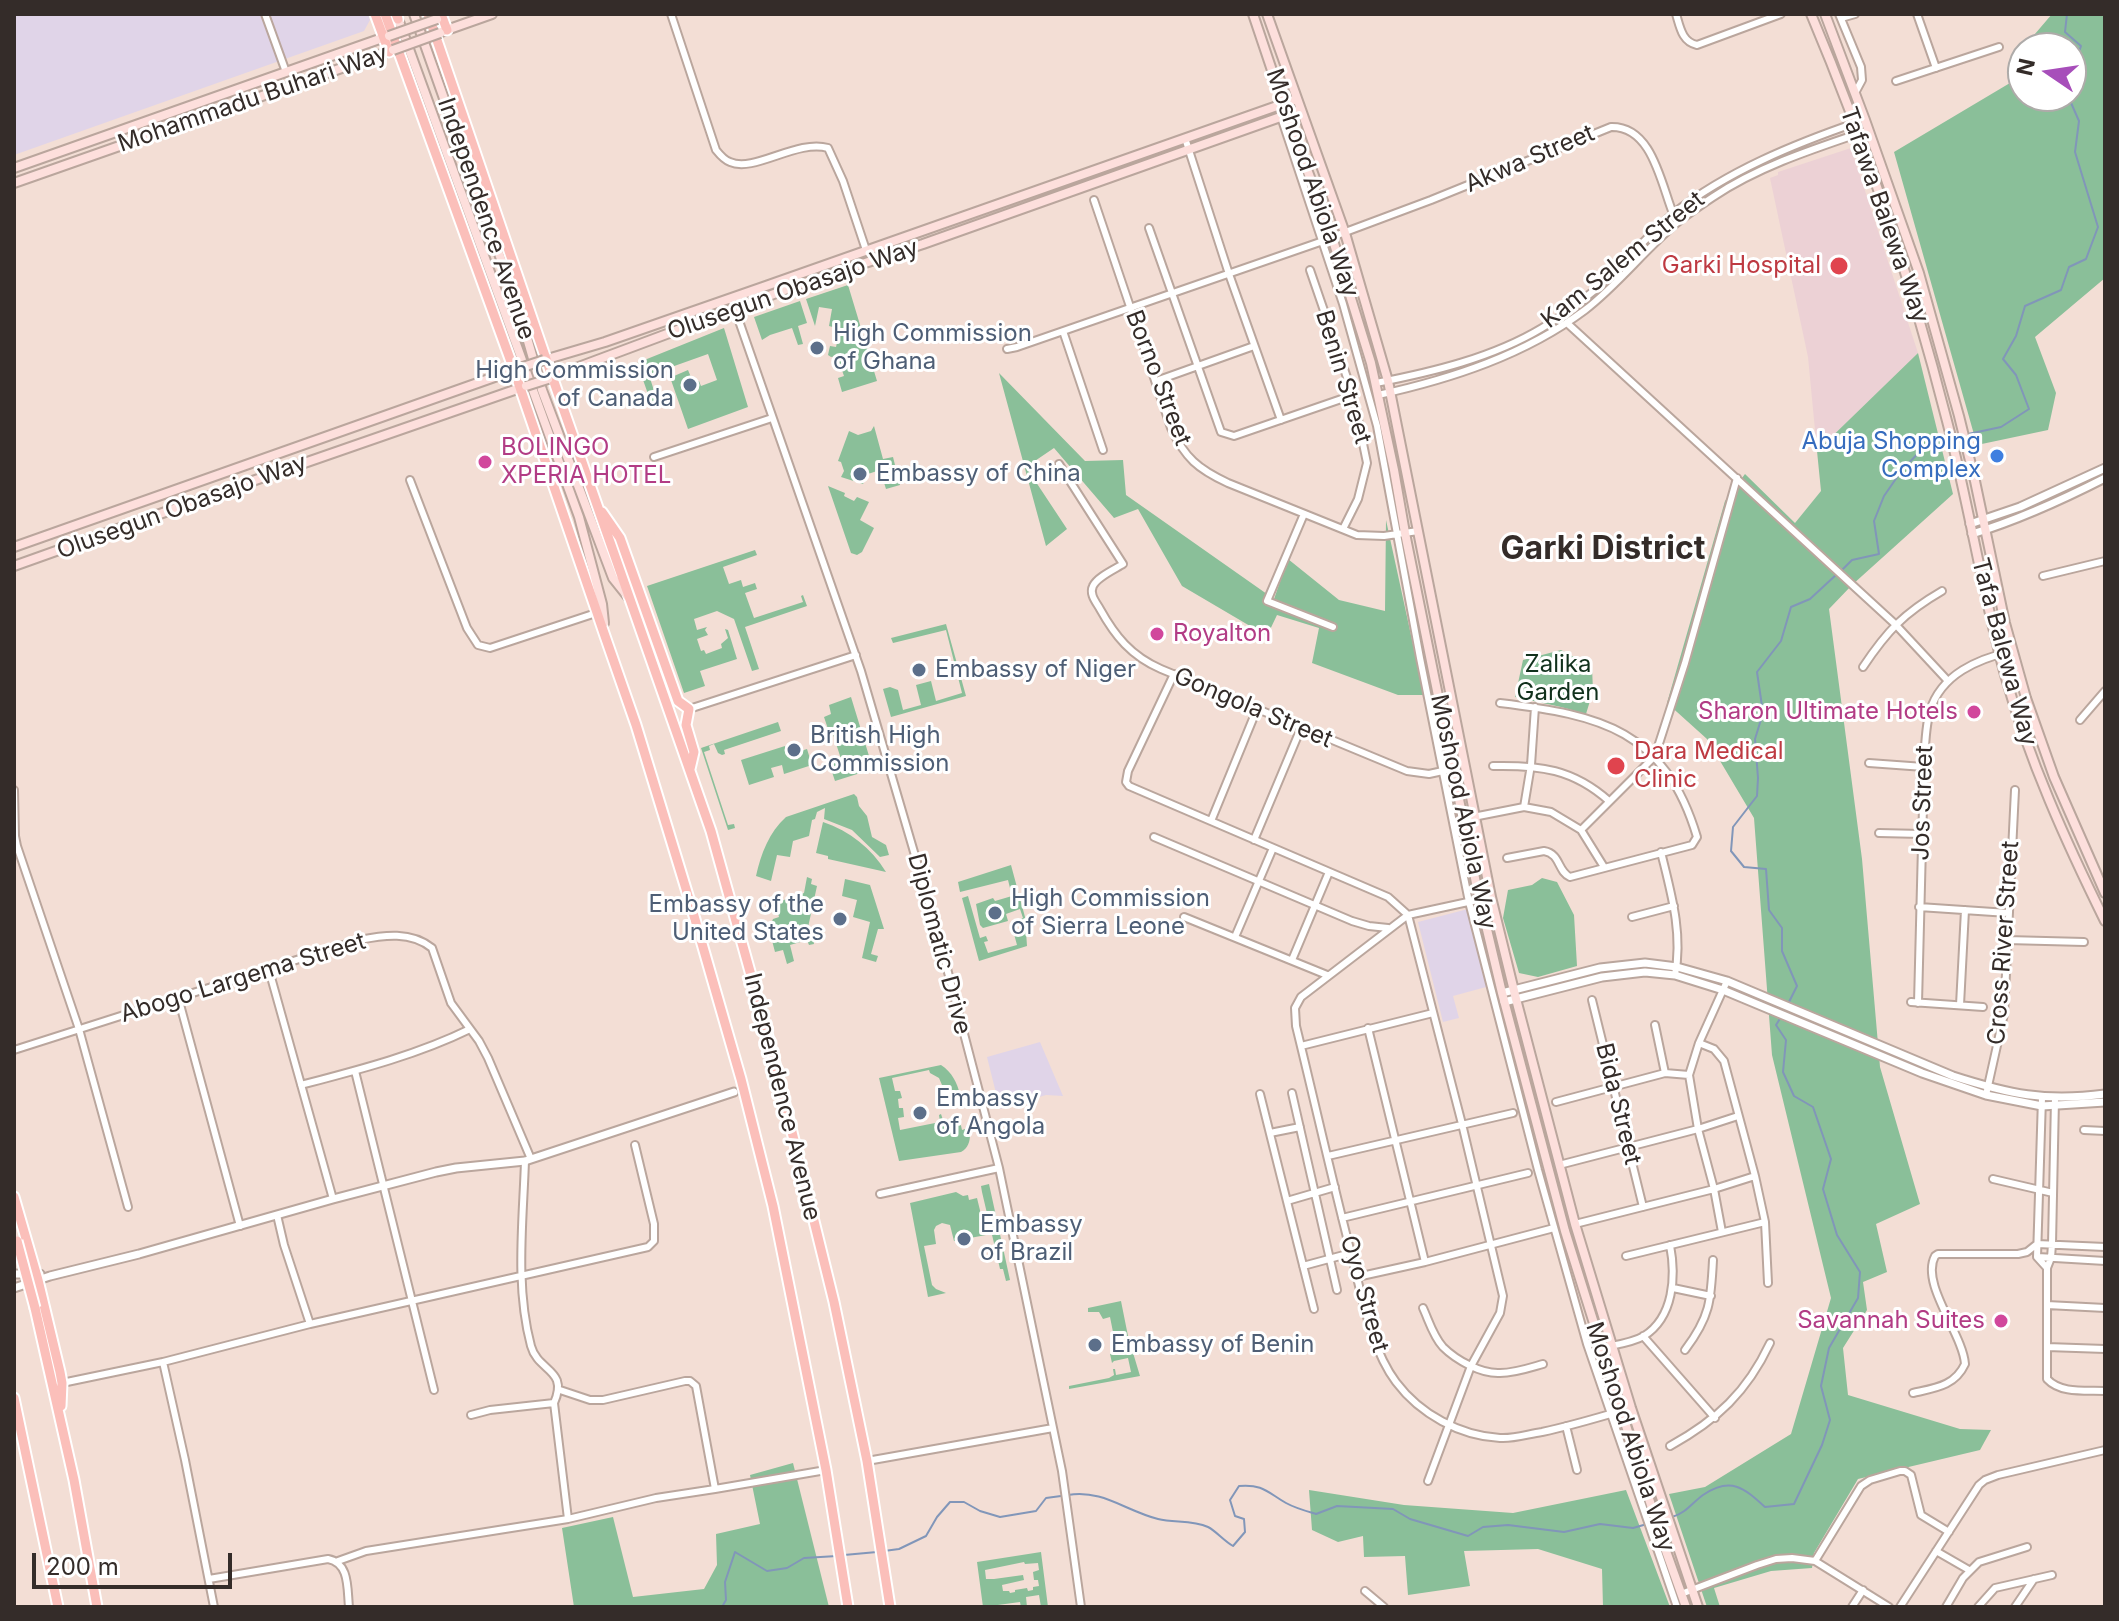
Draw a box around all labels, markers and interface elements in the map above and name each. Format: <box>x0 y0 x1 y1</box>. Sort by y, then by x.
north arrow <box>2007 32 2087 112</box>
street label: Mohammadu Buhari Way <box>114 39 392 159</box>
text: N <box>2011 56 2040 78</box>
street label: Moshood Abiola Way <box>1259 65 1365 301</box>
street label: Independence Avenue <box>431 94 541 344</box>
street label: Tafawa Balewa Way <box>1834 103 1934 327</box>
street label: Akwa Street <box>1461 119 1599 199</box>
street label: Kam Salem Street <box>1536 185 1710 335</box>
street label: Olusegun Obasajo Way <box>664 233 922 347</box>
place label: Garki Hospital <box>1662 252 1821 280</box>
marker: Garki Hospital <box>1828 255 1850 277</box>
street label: Borno Street <box>1119 306 1197 450</box>
street label: Benin Street <box>1309 307 1377 447</box>
place label: High Commission of Ghana <box>833 320 1032 376</box>
marker: High Commission of Ghana <box>808 339 826 357</box>
place label: High Commission of Canada <box>475 357 674 413</box>
marker: High Commission of Canada <box>681 376 699 394</box>
place label: Abuja Shopping Complex <box>1801 428 1981 484</box>
place label: BOLINGO XPERIA HOTEL <box>501 434 671 490</box>
marker: Abuja Shopping Complex <box>1988 447 2006 465</box>
street label: Olusegun Obasajo Way <box>53 448 311 566</box>
marker: BOLINGO XPERIA HOTEL <box>476 453 494 471</box>
place label: Embassy of China <box>876 460 1081 488</box>
marker: Embassy of China <box>851 465 869 483</box>
district label: Garki District <box>1501 530 1705 568</box>
street label: Tafa Balewa Way <box>1965 555 2043 749</box>
place label: Royalton <box>1173 620 1271 648</box>
marker: Royalton <box>1148 625 1166 643</box>
park label: Zalika Garden <box>1517 651 1599 707</box>
place label: Embassy of Niger <box>935 656 1136 684</box>
marker: Embassy of Niger <box>910 661 928 679</box>
street label: Gongola Street <box>1169 662 1337 754</box>
street label: Moshood Abiola Way <box>1424 692 1502 932</box>
place label: Sharon Ultimate Hotels <box>1698 698 1958 726</box>
marker: Sharon Ultimate Hotels <box>1965 703 1983 721</box>
place label: British High Commission <box>810 722 950 778</box>
place label: Dara Medical Clinic <box>1634 738 1783 794</box>
marker: British High Commission <box>785 741 803 759</box>
street label: Jos Street <box>1907 745 1939 861</box>
marker: Dara Medical Clinic <box>1605 755 1627 777</box>
street label: Cross River Street <box>1983 840 2025 1046</box>
street label: Diplomatic Drive <box>901 850 977 1038</box>
place label: High Commission of Sierra Leone <box>1011 885 1210 941</box>
place label: Embassy of the United States <box>649 891 824 947</box>
marker: High Commission of Sierra Leone <box>986 904 1004 922</box>
marker: Embassy of the United States <box>831 910 849 928</box>
street label: Abogo Largema Street <box>117 927 369 1029</box>
street label: Independence Avenue <box>737 970 827 1224</box>
street label: Bida Street <box>1589 1040 1647 1168</box>
place label: Embassy of Angola <box>936 1085 1045 1141</box>
marker: Embassy of Angola <box>911 1104 929 1122</box>
place label: Embassy of Brazil <box>980 1211 1083 1267</box>
marker: Embassy of Brazil <box>955 1230 973 1248</box>
street label: Oyo Street <box>1334 1232 1394 1356</box>
place label: Savannah Suites <box>1797 1307 1985 1335</box>
marker: Savannah Suites <box>1992 1312 2010 1330</box>
street label: Moshood Abiola Way <box>1579 1319 1681 1555</box>
place label: Embassy of Benin <box>1111 1331 1314 1359</box>
marker: Embassy of Benin <box>1086 1336 1104 1354</box>
scale bar <box>36 1537 236 1587</box>
text: 200 m <box>46 1552 119 1581</box>

